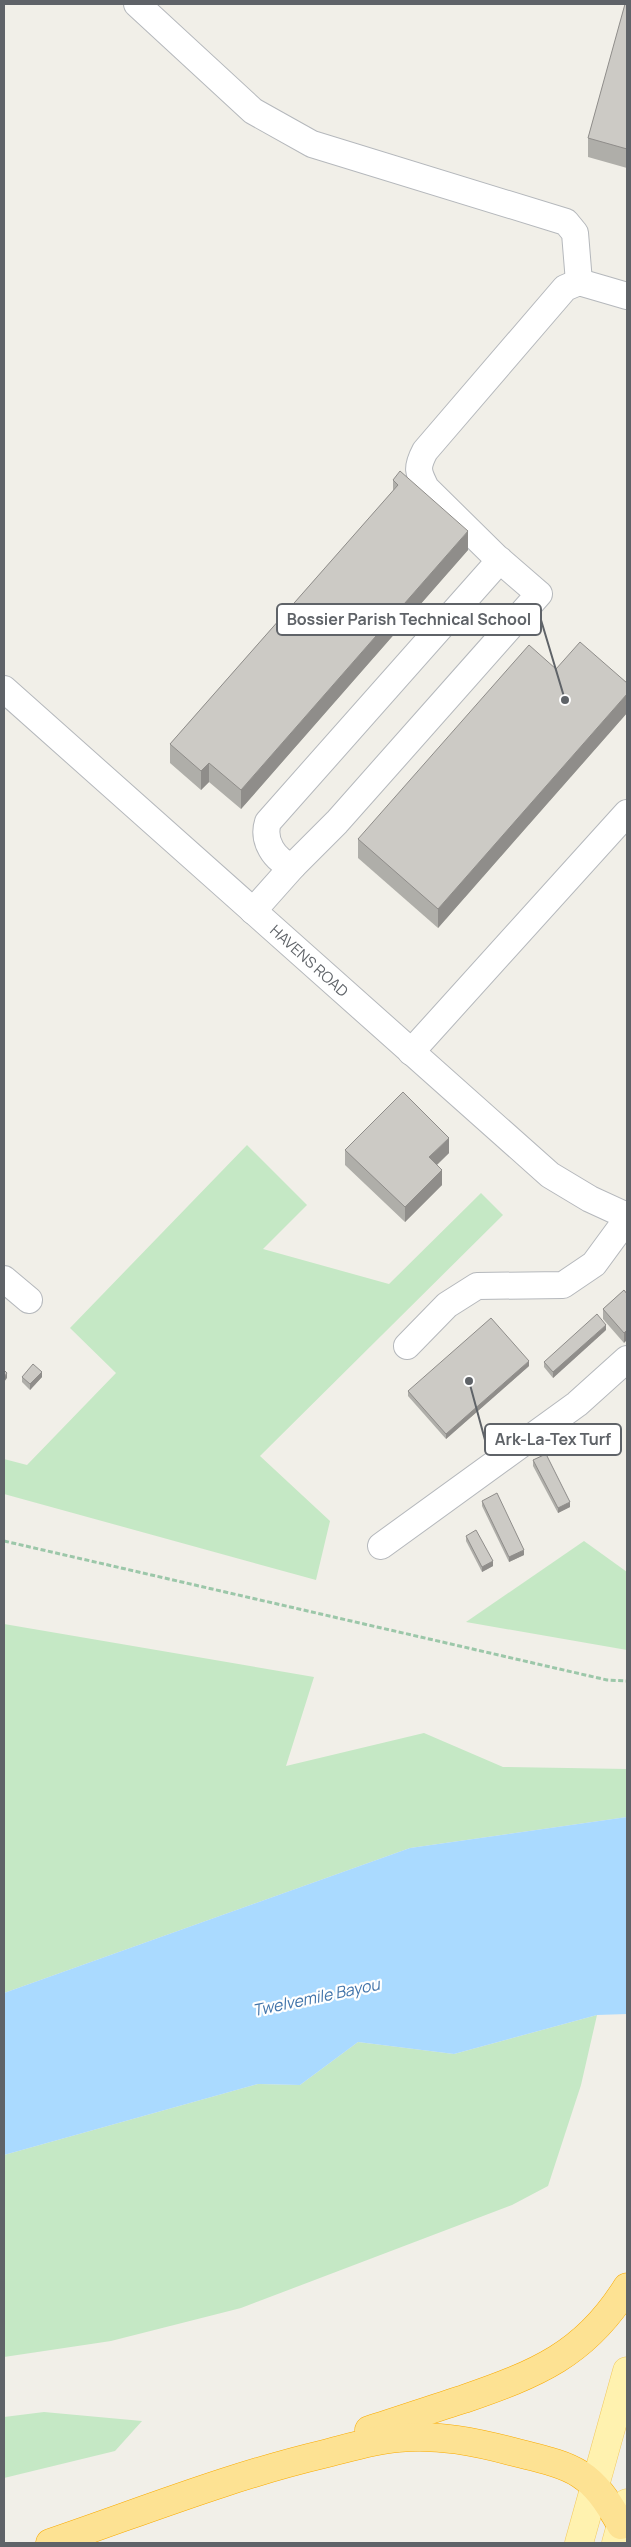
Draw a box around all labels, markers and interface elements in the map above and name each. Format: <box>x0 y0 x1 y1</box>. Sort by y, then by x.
callout: Bossier Parish Technical School <box>277 604 541 635</box>
text: Bossier Parish Technical School <box>287 608 531 630</box>
street label: HAVENS ROAD <box>266 920 353 1001</box>
callout: Ark-La-Tex Turf <box>485 1424 621 1455</box>
text: Ark-La-Tex Turf <box>495 1428 611 1450</box>
water label: Twelvemile Bayou <box>250 1972 383 2021</box>

